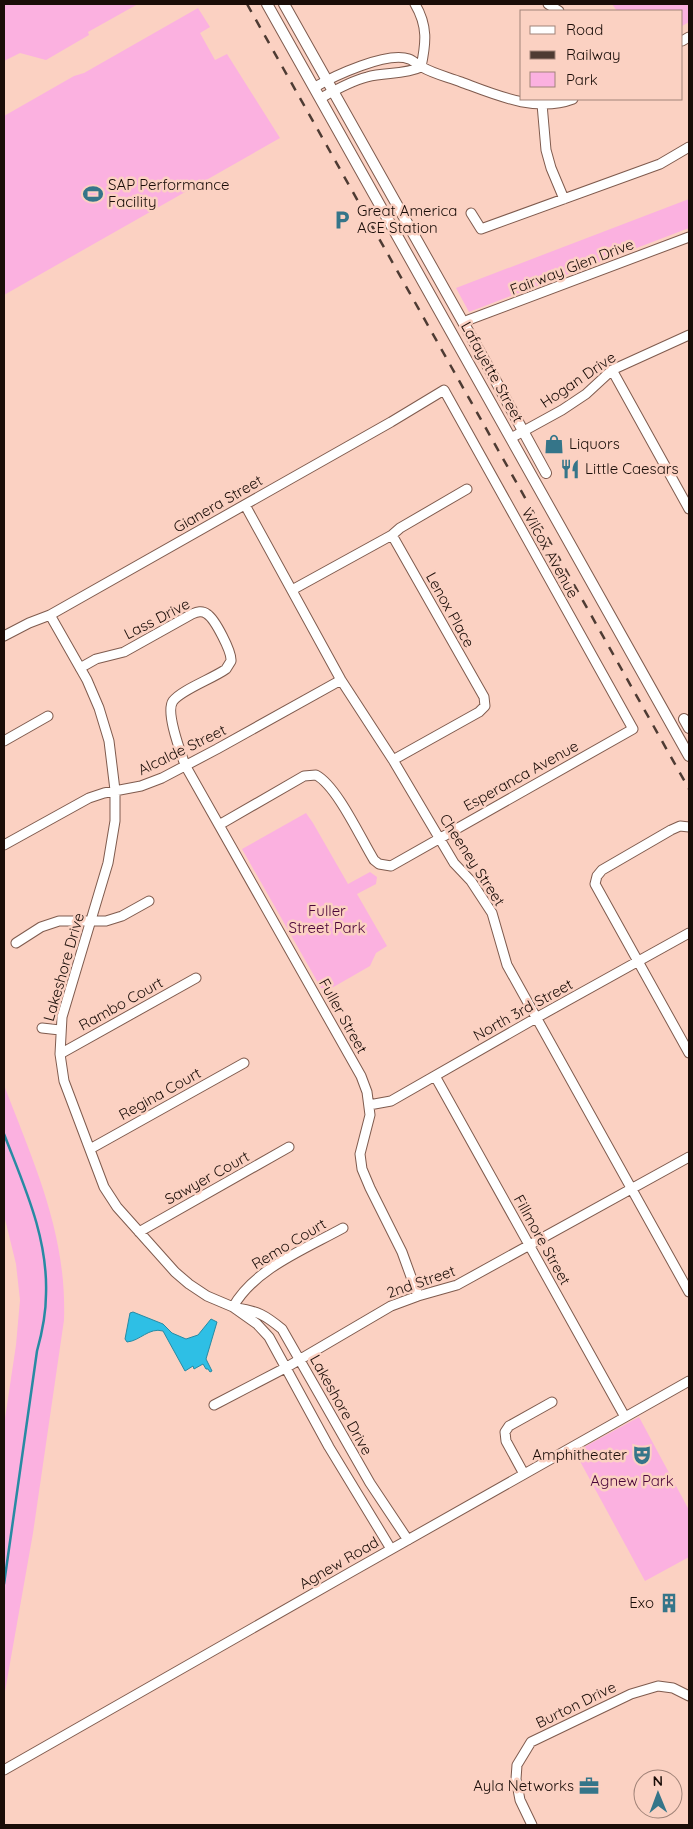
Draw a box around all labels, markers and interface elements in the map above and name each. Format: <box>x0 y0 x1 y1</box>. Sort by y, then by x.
legend <box>520 10 683 100</box>
text: Road <box>566 20 603 39</box>
text: Railway <box>566 45 621 64</box>
text: Park <box>566 70 598 89</box>
place label: SAP Performance Facility <box>108 175 230 211</box>
sports icon: SAP Performance Facility <box>82 183 104 205</box>
place label: Great America ACE Station <box>357 201 457 237</box>
parking icon: Great America ACE Station <box>331 209 353 231</box>
street label: Fairway Glen Drive <box>507 234 636 299</box>
street label: Lafayette Street <box>457 318 528 425</box>
street label: Hogan Drive <box>536 347 619 412</box>
shop icon: Liquors <box>543 433 565 455</box>
place label: Liquors <box>569 434 620 453</box>
restaurant icon: Little Caesars <box>559 458 581 480</box>
place label: Little Caesars <box>585 459 679 478</box>
street label: Gianera Street <box>170 470 266 537</box>
street label: Wilcox Avenue <box>518 504 583 601</box>
street label: Lenox Place <box>422 569 479 651</box>
street label: Lass Drive <box>121 594 193 643</box>
street label: Alcalde Street <box>135 720 229 779</box>
street label: Esperanca Avenue <box>460 736 582 815</box>
street label: Cheeney Street <box>436 810 509 909</box>
park label: Fuller Street Park <box>289 901 365 937</box>
street label: Lakeshore Drive <box>39 910 88 1023</box>
street label: Rambo Court <box>75 973 166 1035</box>
street label: North 3rd Street <box>470 974 576 1045</box>
street label: Fuller Street <box>315 975 372 1057</box>
street label: Regina Court <box>115 1063 204 1124</box>
street label: Sawyer Court <box>161 1147 252 1209</box>
street label: Fillmore Street <box>510 1191 575 1288</box>
street label: Remo Court <box>248 1214 329 1273</box>
street label: 2nd Street <box>384 1261 458 1302</box>
street label: Lakeshore Drive <box>306 1351 377 1458</box>
theatre icon: Amphitheater <box>631 1444 653 1466</box>
place label: Amphitheater <box>532 1445 627 1464</box>
park label: Agnew Park <box>590 1471 674 1490</box>
street label: Agnew Road <box>296 1532 382 1593</box>
building icon: Exo <box>658 1592 680 1614</box>
place label: Exo <box>629 1593 654 1612</box>
street label: Burton Drive <box>533 1677 619 1732</box>
north arrow <box>633 1769 683 1819</box>
text: N <box>652 1772 663 1790</box>
office icon: Ayla Networks <box>578 1775 600 1797</box>
place label: Ayla Networks <box>473 1776 574 1795</box>

